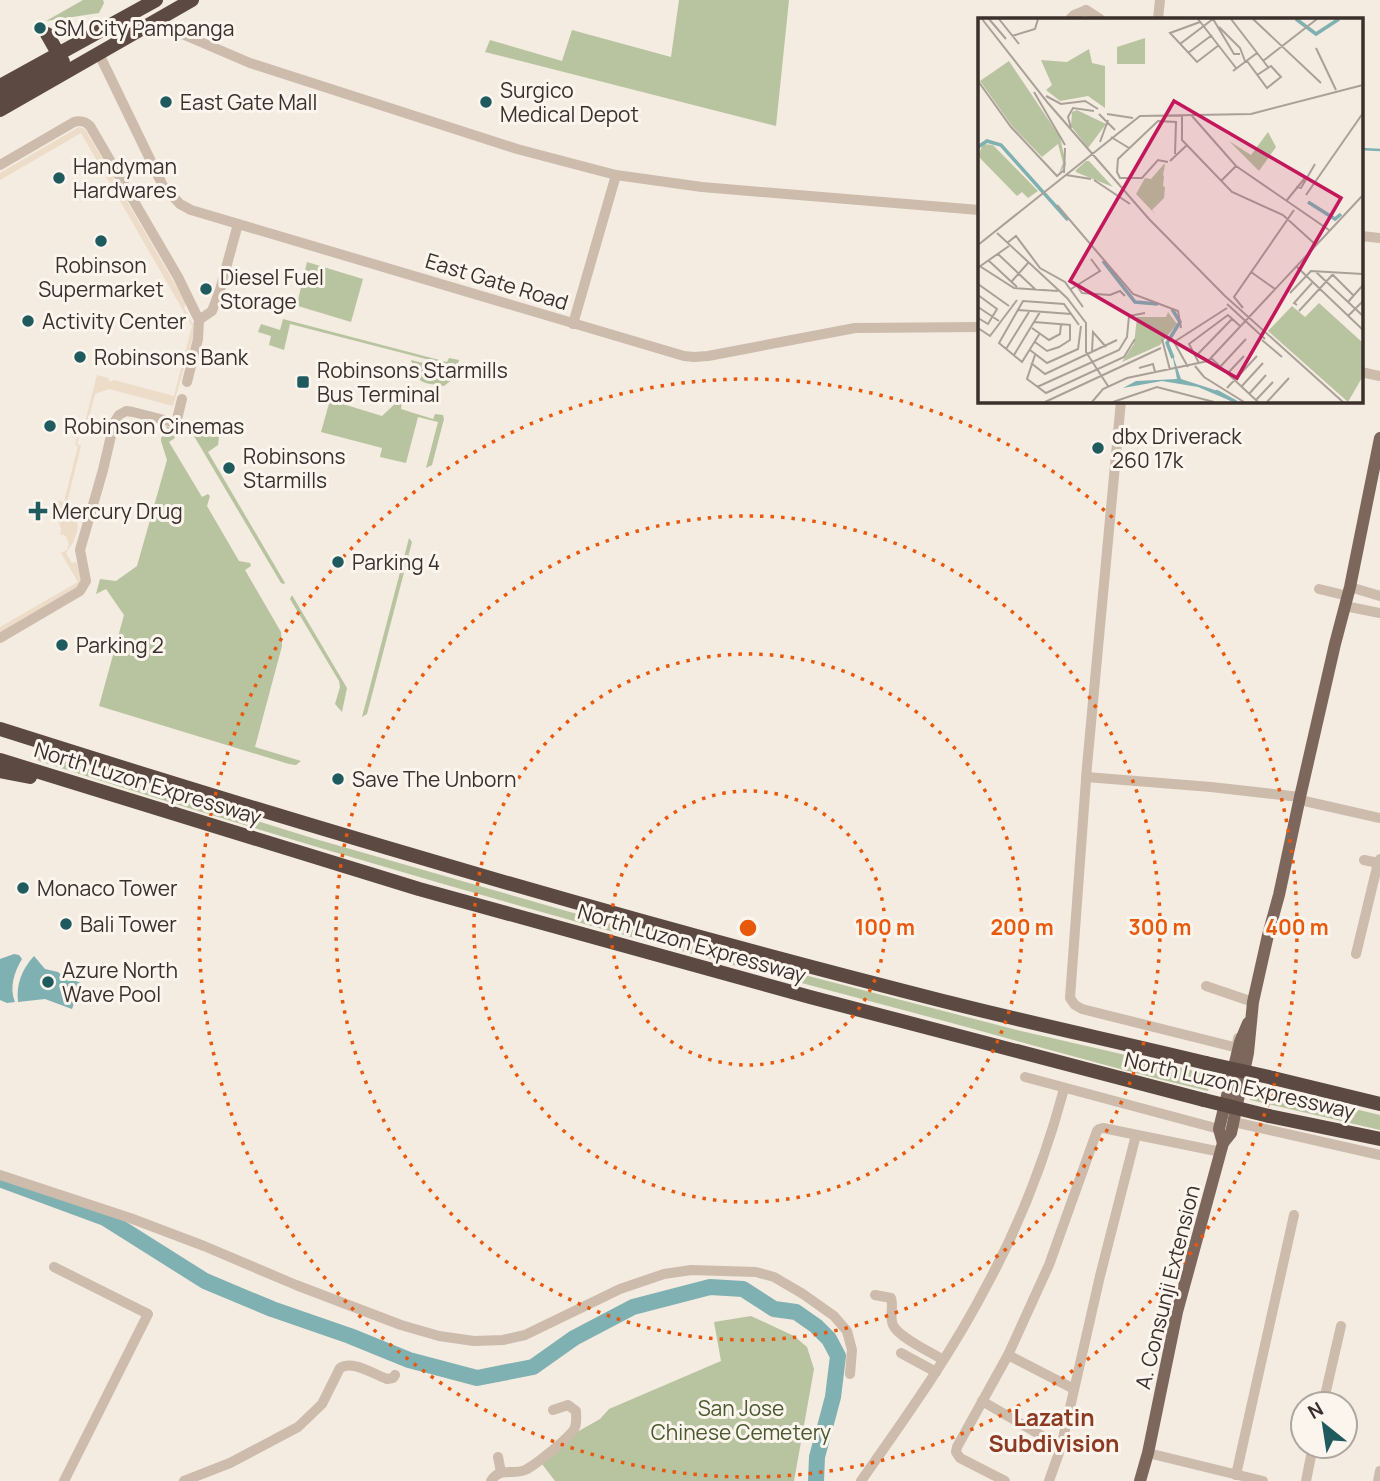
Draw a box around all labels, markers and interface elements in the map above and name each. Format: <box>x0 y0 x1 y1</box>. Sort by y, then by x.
place label: SM City Pampanga <box>54 14 234 42</box>
inset map <box>978 18 1362 402</box>
marker: SM City Pampanga <box>32 20 48 36</box>
place label: Surgico Medical Depot <box>500 76 639 128</box>
place label: East Gate Mall <box>180 88 317 116</box>
marker: East Gate Mall <box>158 94 174 110</box>
marker: Surgico Medical Depot <box>478 94 494 110</box>
place label: Handyman Hardwares <box>73 152 177 204</box>
marker: Handyman Hardwares <box>51 170 67 186</box>
marker: Robinson Supermarket <box>93 233 109 249</box>
street label: East Gate Road <box>422 246 572 316</box>
place label: Robinson Supermarket <box>38 251 164 303</box>
place label: Diesel Fuel Storage <box>220 263 324 315</box>
marker: Diesel Fuel Storage <box>198 281 214 297</box>
place label: Activity Center <box>42 307 187 335</box>
marker: Activity Center <box>20 313 36 329</box>
place label: Robinsons Bank <box>94 343 249 371</box>
marker: Robinsons Bank <box>72 349 88 365</box>
place label: Robinsons Starmills Bus Terminal <box>317 356 508 408</box>
marker: Robinsons Starmills Bus Terminal <box>295 374 311 390</box>
place label: Robinson Cinemas <box>64 412 244 440</box>
marker: Robinson Cinemas <box>42 418 58 434</box>
place label: dbx Driverack 260 17k <box>1112 422 1242 474</box>
marker: dbx Driverack 260 17k <box>1090 440 1106 456</box>
place label: Robinsons Starmills <box>243 442 345 494</box>
marker: Robinsons Starmills <box>221 460 237 476</box>
place label: Mercury Drug <box>52 497 183 525</box>
marker: Mercury Drug <box>30 503 46 519</box>
place label: Parking 4 <box>352 548 440 576</box>
marker: Parking 4 <box>330 554 346 570</box>
place label: Parking 2 <box>76 631 164 659</box>
marker: Parking 2 <box>54 637 70 653</box>
street label: North Luzon Expressway <box>31 735 265 831</box>
place label: Save The Unborn <box>352 765 517 793</box>
marker: Save The Unborn <box>330 771 346 787</box>
place label: Monaco Tower <box>37 874 178 902</box>
marker: Monaco Tower <box>15 880 31 896</box>
street label: North Luzon Expressway <box>575 897 809 989</box>
place label: Bali Tower <box>80 910 177 938</box>
text: 100 m <box>855 913 915 941</box>
text: 200 m <box>990 913 1054 941</box>
text: 300 m <box>1129 913 1191 941</box>
text: 400 m <box>1265 913 1329 941</box>
marker: Bali Tower <box>58 916 74 932</box>
centre of rings <box>736 916 760 940</box>
place label: Azure North Wave Pool <box>62 956 178 1008</box>
marker: Azure North Wave Pool <box>40 974 56 990</box>
street label: North Luzon Expressway <box>1122 1045 1358 1125</box>
street label: A. Consunji Extension <box>1128 1182 1206 1392</box>
north arrow <box>1289 1390 1359 1460</box>
park label: San Jose Chinese Cemetery <box>651 1394 831 1446</box>
text: N <box>1303 1396 1328 1425</box>
district label: Lazatin Subdivision <box>989 1401 1120 1459</box>

